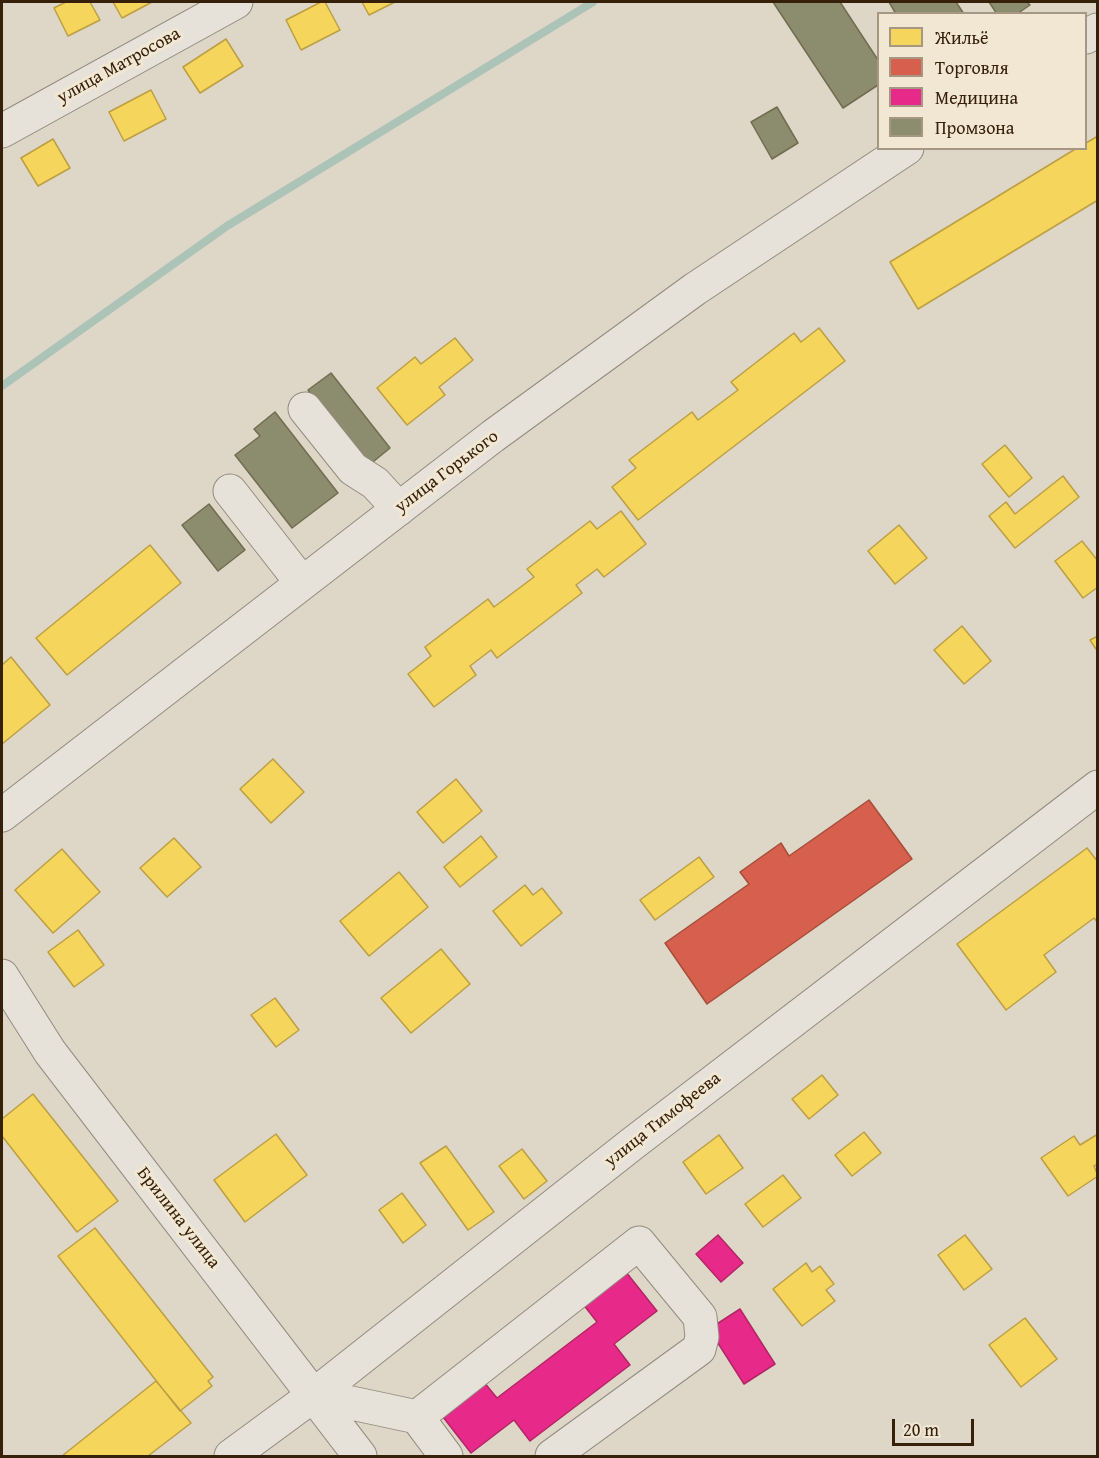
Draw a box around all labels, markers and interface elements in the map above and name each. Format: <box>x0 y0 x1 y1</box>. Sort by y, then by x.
legend <box>877 12 1087 150</box>
street label: улица Матросова <box>54 23 184 109</box>
text: Жильё <box>935 24 989 51</box>
text: Торговля <box>935 54 1009 81</box>
text: Медицина <box>935 84 1018 111</box>
text: Промзона <box>935 114 1014 141</box>
street label: улица Горького <box>391 426 503 518</box>
street label: улица Тимофеева <box>601 1068 725 1172</box>
street label: Брилина улица <box>132 1163 224 1273</box>
scale bar <box>895 1407 978 1445</box>
text: 20 m <box>903 1416 939 1443</box>

